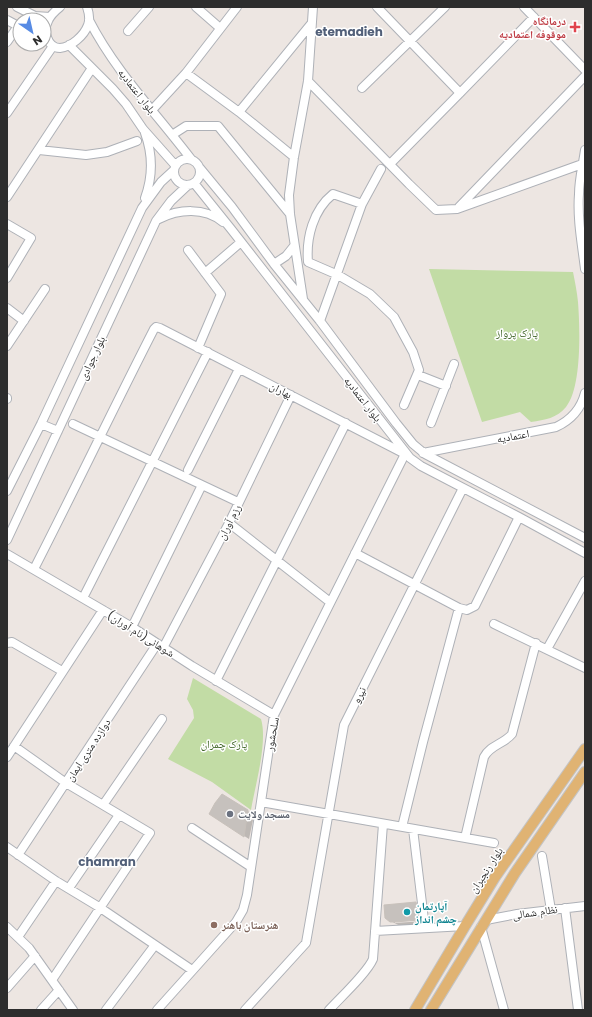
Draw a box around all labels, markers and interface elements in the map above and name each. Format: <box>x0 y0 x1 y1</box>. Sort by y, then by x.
north arrow <box>12 12 52 52</box>
place label: درمانگاه موقوفه اعتمادیه <box>499 13 566 42</box>
marker: درمانگاه موقوفه اعتمادیه <box>569 21 581 33</box>
district label: etemadieh <box>315 23 383 40</box>
text: N <box>30 31 45 49</box>
street label: بلوار اعتمادیه <box>114 65 160 117</box>
park label: پارک پرواز <box>495 325 538 341</box>
street label: بلوار جوادی <box>75 333 109 383</box>
street label: بلوار اعتمادیه <box>340 373 386 425</box>
street label: بهاران <box>267 378 295 402</box>
street label: اعتمادیه <box>495 425 531 447</box>
street label: رزم آوران <box>213 501 245 543</box>
street label: شوهانی(نام آوران) <box>104 607 178 661</box>
street label: نیرو <box>348 684 370 706</box>
street label: دوازده متری ایمان <box>62 715 115 784</box>
street label: سلحشور <box>261 716 283 753</box>
park label: پارک چمران <box>201 736 248 752</box>
place label: مسجد ولایت <box>238 806 290 822</box>
marker: مسجد ولایت <box>225 809 235 819</box>
street label: بلوار رنجبران <box>465 844 507 896</box>
district label: chamran <box>78 853 136 870</box>
place label: آپارتمان چشم انداز <box>414 898 457 927</box>
street label: نظام شمالی <box>511 901 559 923</box>
marker: آپارتمان چشم انداز <box>402 907 412 917</box>
place label: هنرستان باهنر <box>221 917 279 933</box>
marker: هنرستان باهنر <box>209 920 219 930</box>

